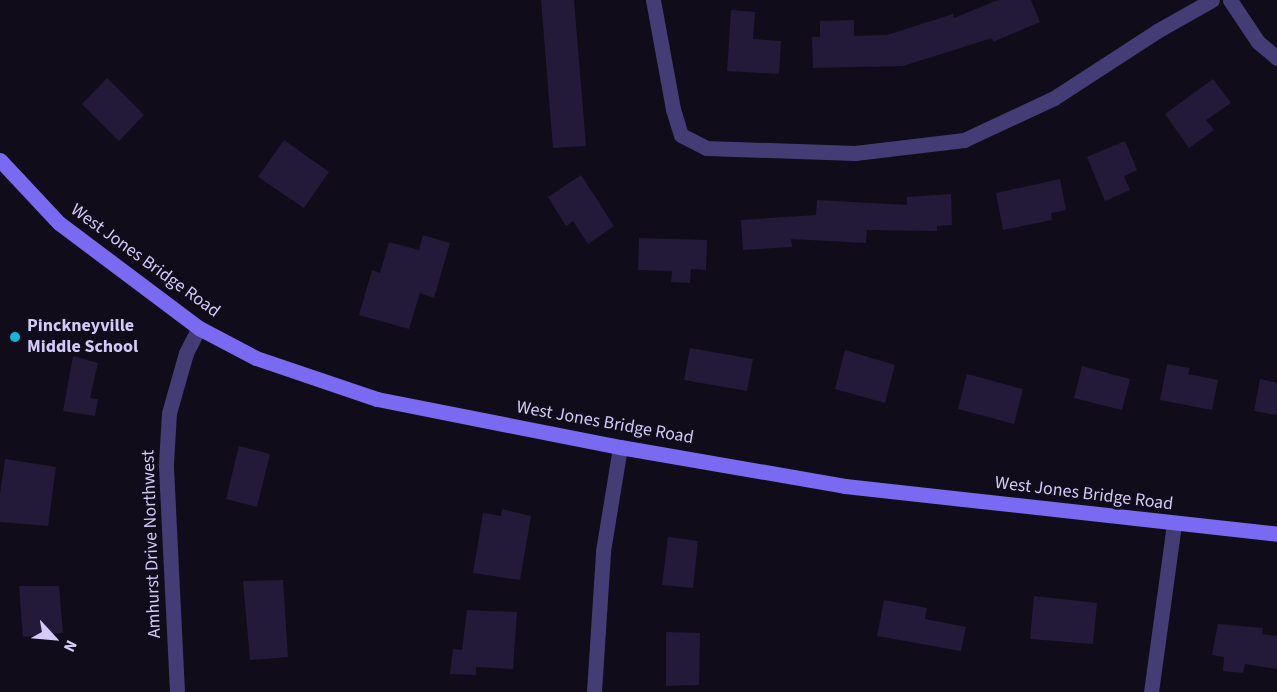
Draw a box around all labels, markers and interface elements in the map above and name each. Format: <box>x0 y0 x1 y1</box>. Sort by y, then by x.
street label: West Jones Bridge Road <box>66 200 224 322</box>
place label: Pinckneyville Middle School <box>27 316 138 358</box>
marker: Pinckneyville Middle School <box>8 330 22 344</box>
street label: West Jones Bridge Road <box>515 397 695 449</box>
street label: Amhurst Drive Northwest <box>138 449 166 639</box>
street label: West Jones Bridge Road <box>994 472 1174 516</box>
north arrow <box>24 608 84 668</box>
text: N <box>58 636 82 655</box>

